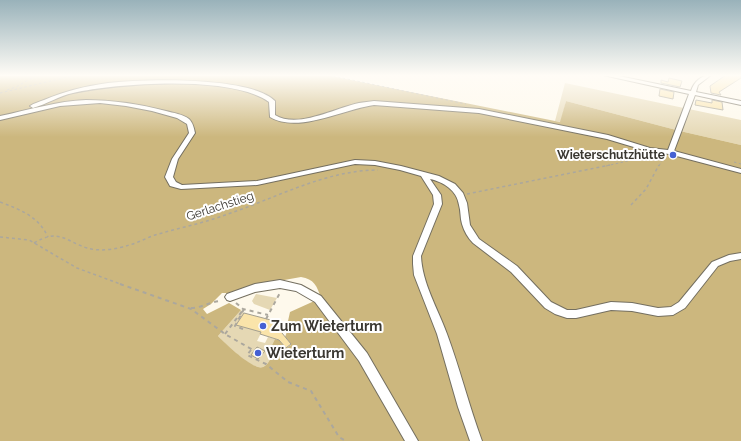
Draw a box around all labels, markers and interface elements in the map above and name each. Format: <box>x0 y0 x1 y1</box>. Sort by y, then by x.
place label: Wieterschutzhütte <box>557 148 665 162</box>
marker: Wieterschutzhütte <box>668 150 678 160</box>
street label: Gerlachstieg <box>184 189 256 223</box>
place label: Zum Wieterturm <box>271 318 382 334</box>
marker: Zum Wieterturm <box>258 321 268 331</box>
place label: Wieterturm <box>266 345 344 361</box>
marker: Wieterturm <box>253 348 263 358</box>

